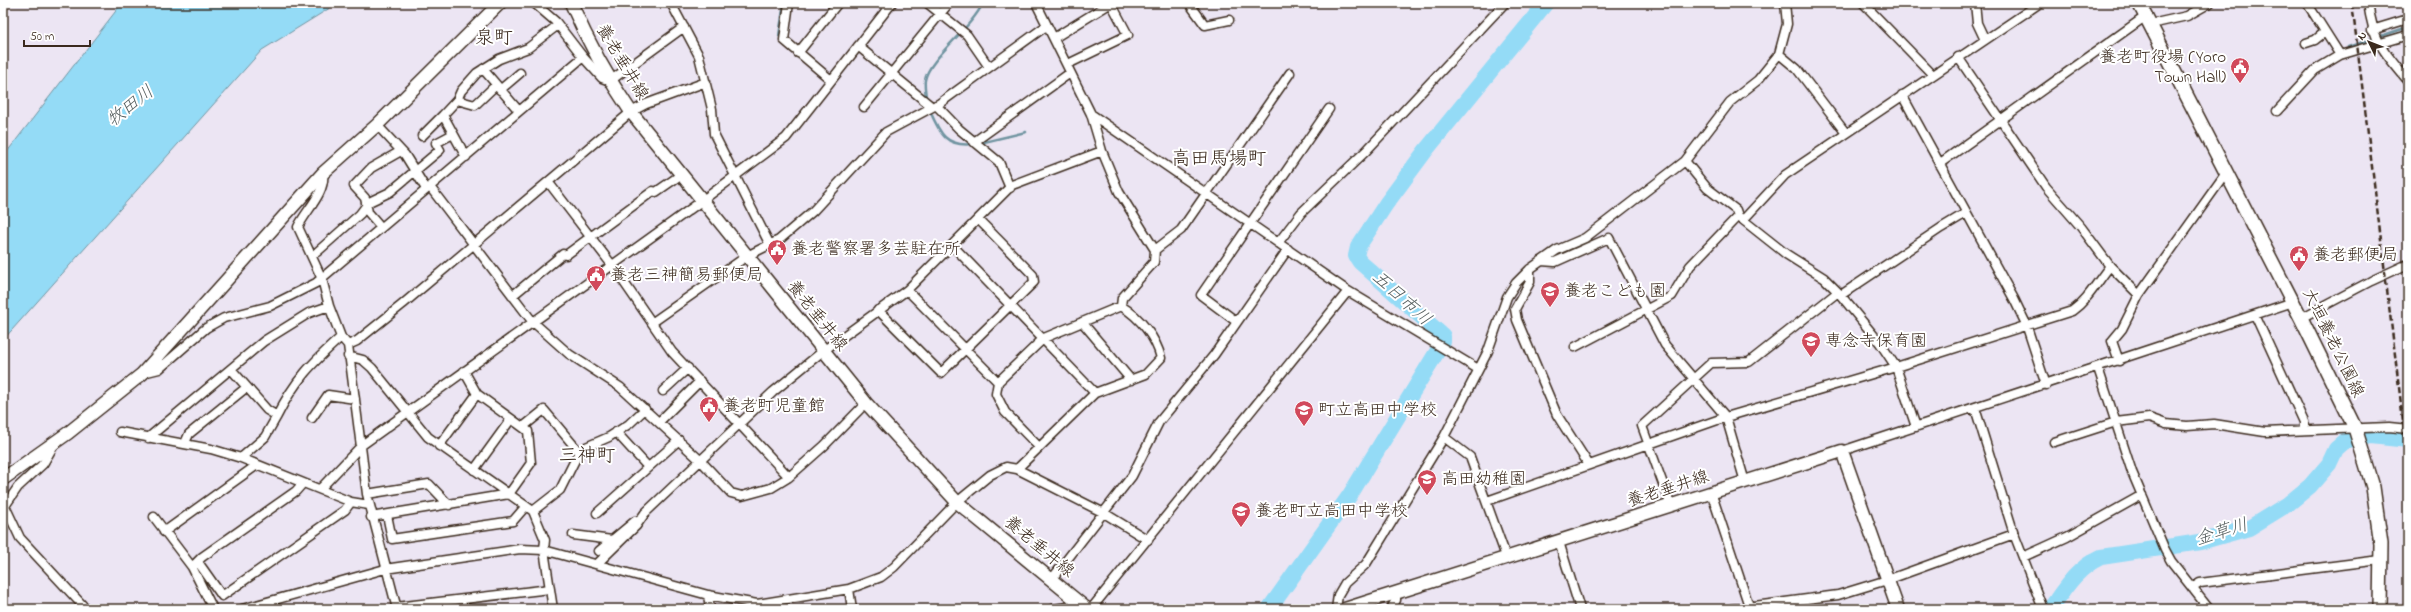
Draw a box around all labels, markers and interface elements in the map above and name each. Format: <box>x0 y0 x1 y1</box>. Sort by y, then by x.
street label: 養老垂井線 <box>589 19 655 105</box>
scale bar <box>24 22 90 48</box>
north arrow <box>2349 22 2389 62</box>
district label: 泉町 <box>475 25 513 52</box>
text: 50 m <box>30 28 54 46</box>
text: N <box>2354 28 2371 44</box>
place label: 養老町役場 (Yoro Town Hall) <box>2099 45 2226 90</box>
public building icon: 養老町役場 (Yoro Town Hall) <box>2229 56 2251 84</box>
water label: 牧田川 <box>102 80 160 134</box>
district label: 高田馬場町 <box>1171 146 1267 173</box>
place label: 養老警察署多芸駐在所 <box>791 237 961 262</box>
public building icon: 養老警察署多芸駐在所 <box>766 238 788 266</box>
place label: 養老郵便局 <box>2313 243 2398 268</box>
public building icon: 養老郵便局 <box>2288 244 2310 272</box>
place label: 養老三神簡易郵便局 <box>610 263 763 288</box>
public building icon: 養老三神簡易郵便局 <box>585 264 607 292</box>
water label: 五日市川 <box>1366 265 1436 333</box>
street label: 養老垂井線 <box>781 275 853 357</box>
place label: 養老こども園 <box>1564 279 1666 304</box>
school or university icon: 養老こども園 <box>1539 280 1561 308</box>
street label: 大垣養老公園線 <box>2296 284 2370 402</box>
place label: 専念寺保育園 <box>1825 329 1927 354</box>
school or university icon: 専念寺保育園 <box>1800 330 1822 358</box>
place label: 養老町児童館 <box>723 394 825 419</box>
public building icon: 養老町児童館 <box>698 395 720 423</box>
place label: 町立高田中学校 <box>1318 398 1437 423</box>
school or university icon: 町立高田中学校 <box>1293 399 1315 427</box>
district label: 三神町 <box>558 443 616 470</box>
street label: 養老垂井線 <box>1624 464 1712 514</box>
place label: 高田幼稚園 <box>1441 467 1526 492</box>
school or university icon: 高田幼稚園 <box>1416 468 1438 496</box>
place label: 養老町立高田中学校 <box>1255 499 1408 524</box>
school or university icon: 養老町立高田中学校 <box>1230 500 1252 528</box>
street label: 養老垂井線 <box>998 510 1080 584</box>
water label: 金草川 <box>2192 513 2252 553</box>

